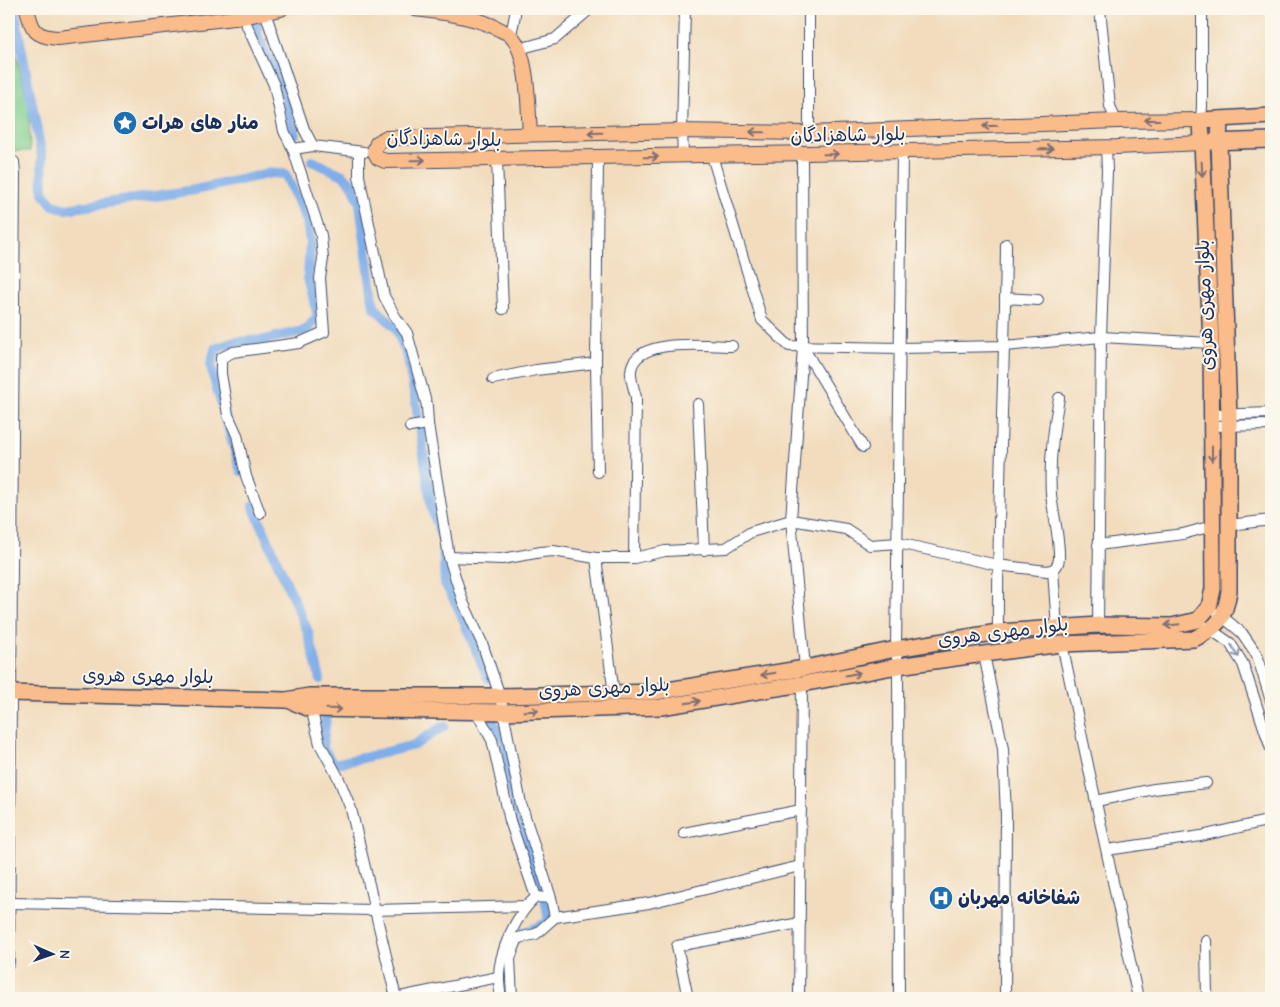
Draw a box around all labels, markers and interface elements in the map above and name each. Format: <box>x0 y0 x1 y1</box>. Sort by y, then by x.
place icon: منار های هرات <box>112 110 138 136</box>
place label: منار های هرات <box>142 112 259 134</box>
one-way arrow <box>1144 116 1160 125</box>
one-way arrow <box>982 121 998 130</box>
street label: بلوار شاهزادگان <box>790 123 906 147</box>
street label: بلوار شاهزادگان <box>386 127 502 151</box>
one-way arrow <box>749 127 766 137</box>
one-way arrow <box>587 128 603 137</box>
one-way arrow <box>1038 144 1054 154</box>
one-way arrow <box>822 149 839 159</box>
one-way arrow <box>643 152 659 161</box>
one-way arrow <box>410 155 426 165</box>
one-way arrow <box>1198 161 1207 177</box>
street label: بلوار مهری هروی <box>1192 239 1218 371</box>
one-way arrow <box>1207 446 1216 462</box>
street label: بلوار مهری هروی <box>936 613 1070 651</box>
one-way arrow <box>1164 620 1180 630</box>
one-way arrow <box>1230 644 1240 658</box>
street label: بلوار مهری هروی <box>82 664 214 688</box>
one-way arrow <box>761 669 777 679</box>
one-way arrow <box>845 669 861 679</box>
street label: بلوار مهری هروی <box>538 674 670 702</box>
one-way arrow <box>685 697 701 707</box>
one-way arrow <box>325 704 341 714</box>
one-way arrow <box>522 706 539 716</box>
hospital icon: شفاخانه مهربان <box>928 885 954 911</box>
place label: شفاخانه مهربان <box>958 887 1080 910</box>
north arrow <box>28 930 78 980</box>
text: N <box>56 950 73 959</box>

